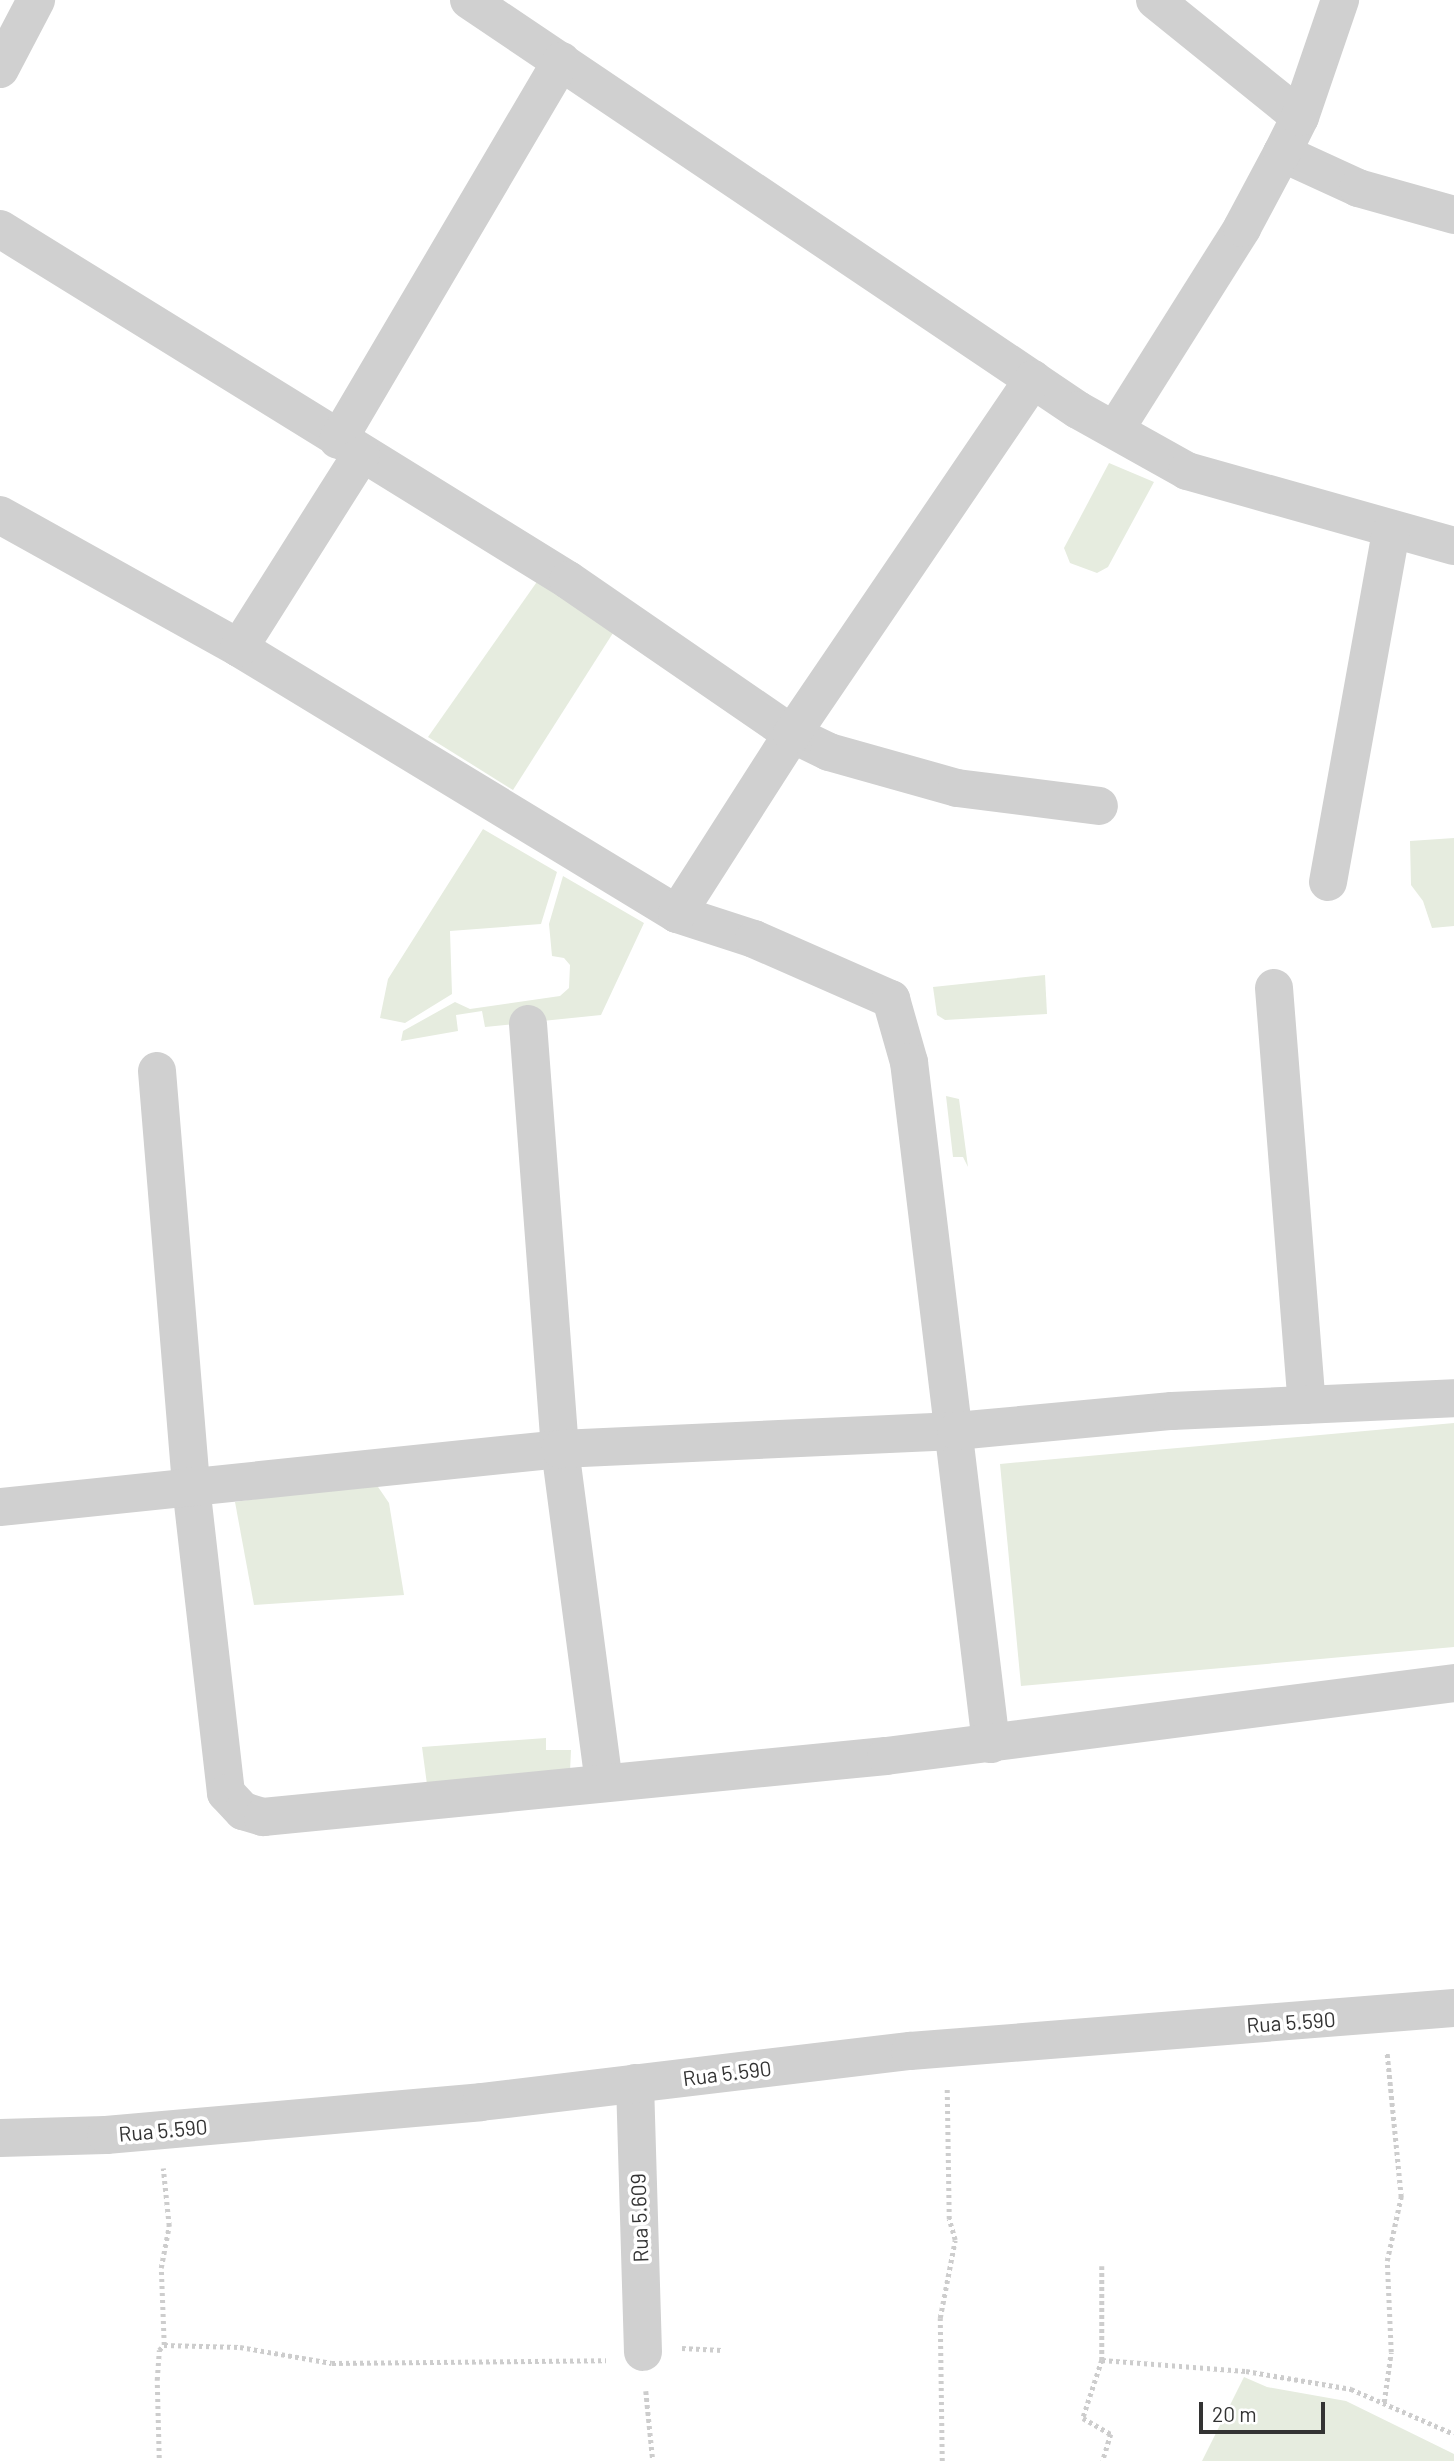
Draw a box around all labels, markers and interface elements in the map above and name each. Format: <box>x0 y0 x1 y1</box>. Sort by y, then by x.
street label: Rua 5.590 <box>1246 2006 1336 2038</box>
street label: Rua 5.590 <box>681 2055 773 2091</box>
street label: Rua 5.590 <box>117 2114 209 2146</box>
street label: Rua 5.609 <box>625 2173 653 2263</box>
scale bar <box>1202 2388 1328 2432</box>
text: 20 m <box>1212 2401 1257 2426</box>

